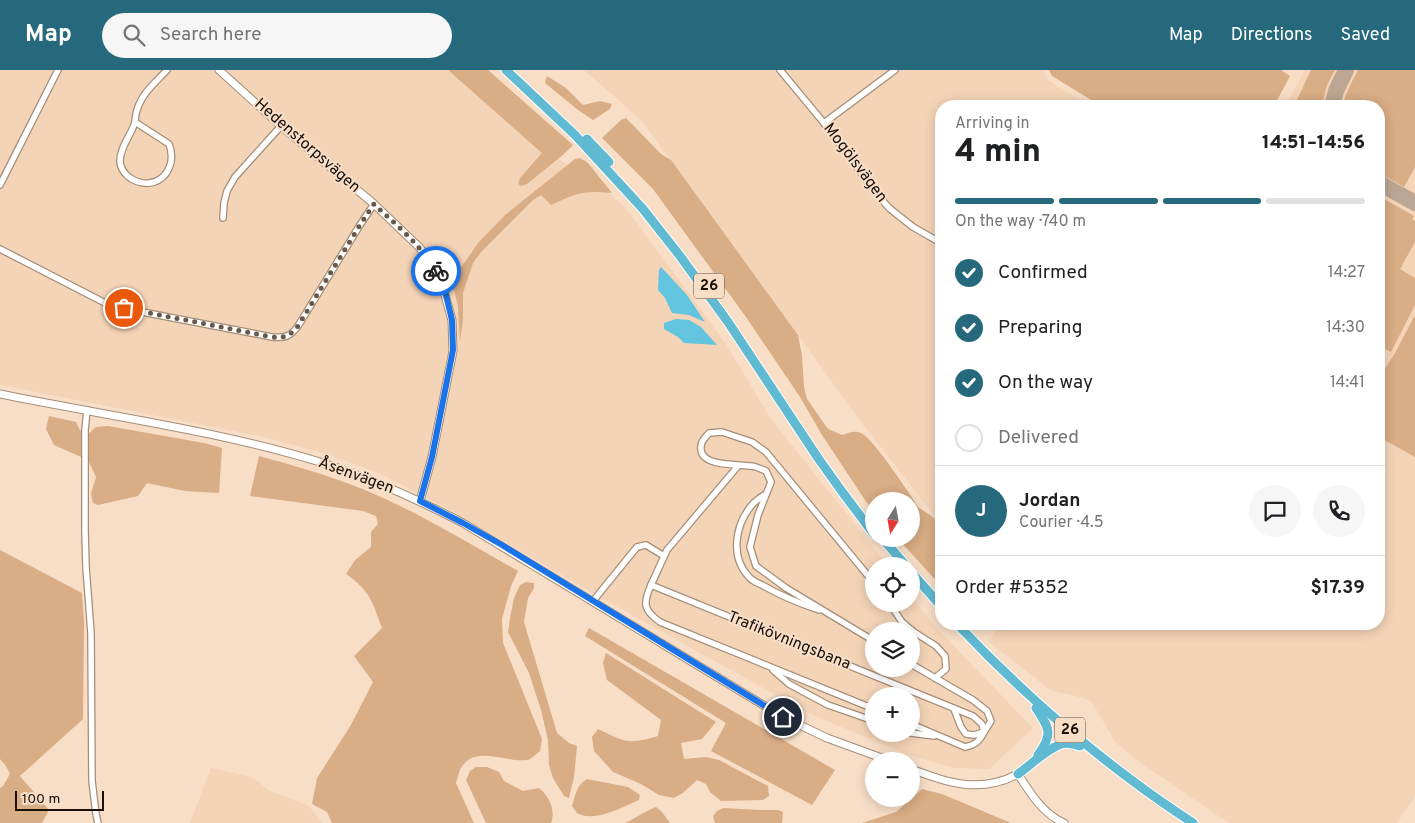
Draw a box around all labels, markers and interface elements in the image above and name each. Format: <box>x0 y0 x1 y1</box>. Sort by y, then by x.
search box <box>102 13 452 58</box>
text: Map <box>25 20 72 50</box>
icon: search <box>120 21 148 49</box>
text: Search here <box>160 23 261 47</box>
text: Map <box>1169 24 1203 47</box>
text: Directions <box>1231 24 1313 47</box>
text: Saved <box>1341 24 1390 47</box>
street label: Hedenstorpsvägen <box>250 94 364 198</box>
text: Arriving in <box>955 114 1030 134</box>
street label: Mogölsvägen <box>819 119 891 207</box>
text: 14:51–14:56 <box>1262 131 1365 155</box>
text: 4 min <box>955 133 1041 173</box>
text: On the way · 740 m <box>955 212 1086 232</box>
courier <box>411 246 461 296</box>
icon: bike <box>422 257 450 285</box>
icon: check <box>955 259 983 287</box>
text: Confirmed <box>998 261 1088 285</box>
text: 14:27 <box>1328 263 1365 283</box>
road number: 26 <box>694 274 724 298</box>
pin <box>103 287 145 329</box>
icon: bag <box>110 294 138 322</box>
icon: check <box>955 314 983 342</box>
text: Preparing <box>998 316 1082 340</box>
text: 14:30 <box>1326 318 1365 338</box>
icon: check <box>955 369 983 397</box>
text: On the way <box>998 371 1093 395</box>
text: 14:41 <box>1330 373 1365 393</box>
text: Delivered <box>998 426 1079 450</box>
street label: Åsenvägen <box>316 452 397 499</box>
button: chat <box>1249 485 1301 537</box>
button: phone <box>1313 485 1365 537</box>
text: Jordan <box>1019 489 1081 513</box>
north arrow <box>865 492 920 548</box>
map controls <box>865 492 920 807</box>
text: J <box>976 499 986 523</box>
text: Courier · 4.5 <box>1019 513 1104 533</box>
button: locate <box>865 557 920 612</box>
text: Order #5352 <box>955 576 1068 600</box>
text: $17.39 <box>1311 576 1365 600</box>
street label: Trafikövningsbana <box>725 607 853 675</box>
button: layers <box>865 622 920 677</box>
button: + <box>865 687 920 742</box>
pin <box>762 696 804 738</box>
icon: home <box>769 703 797 731</box>
road number: 26 <box>1055 718 1085 742</box>
button: − <box>865 752 920 807</box>
scale bar <box>15 788 104 811</box>
text: 100 m <box>22 791 60 808</box>

